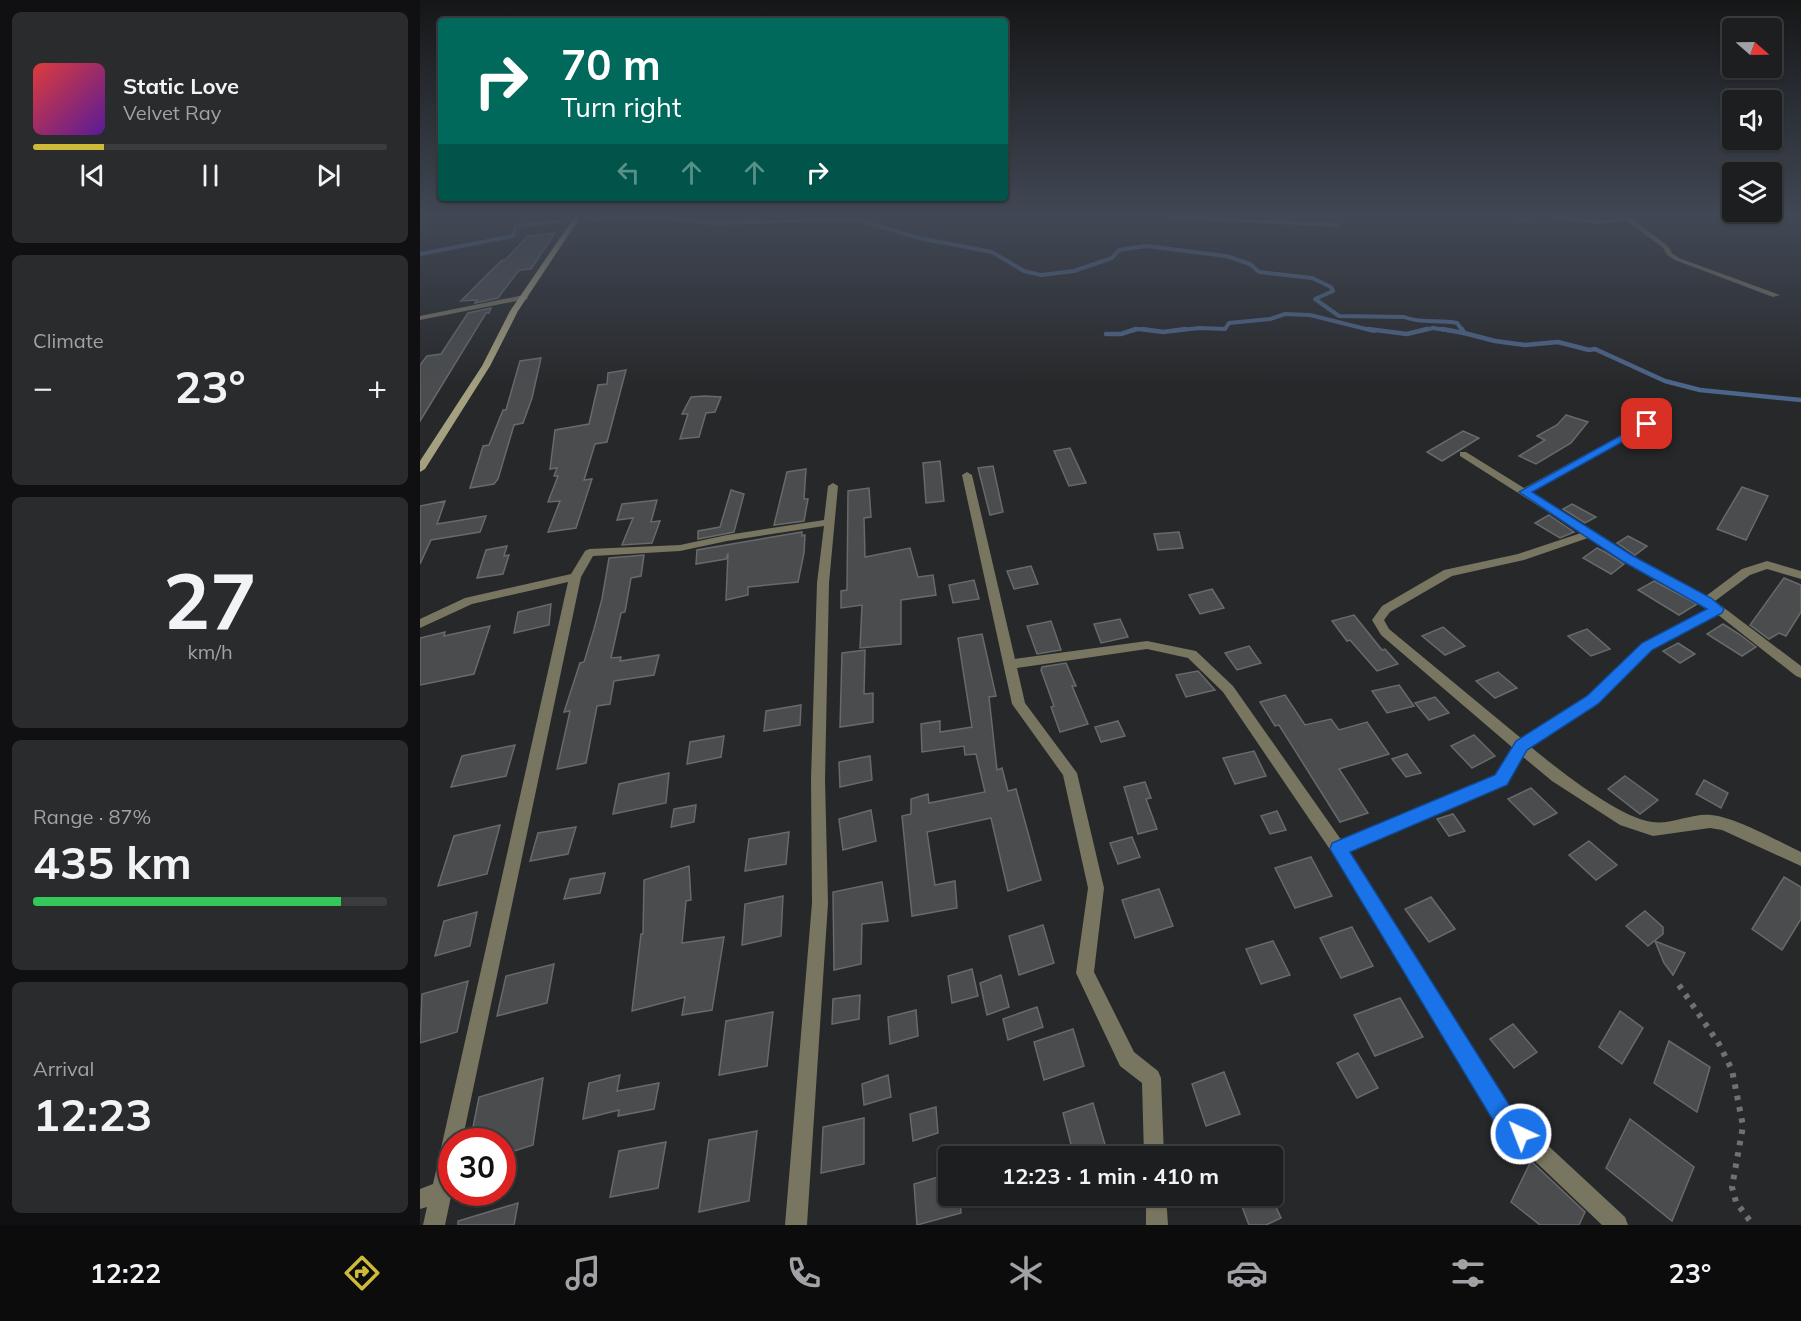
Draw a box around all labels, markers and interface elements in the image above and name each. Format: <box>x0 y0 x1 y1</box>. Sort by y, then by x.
north arrow <box>1722 18 1782 78</box>
map controls <box>1722 18 1782 222</box>
text: 70 m <box>561 38 661 91</box>
icon: right <box>462 42 540 120</box>
text: Static Love <box>123 72 239 100</box>
text: Turn right <box>561 90 681 124</box>
button: sound <box>1722 90 1782 150</box>
text: Velvet Ray <box>123 100 221 125</box>
icon: left <box>612 156 645 189</box>
icon: ahead <box>675 156 708 189</box>
icon: ahead <box>738 156 771 189</box>
icon: right <box>801 156 834 189</box>
icon: previous <box>76 159 109 192</box>
icon: pause <box>194 159 227 192</box>
icon: next <box>312 159 345 192</box>
button: layers <box>1722 162 1782 222</box>
text: Climate <box>33 328 104 353</box>
text: 23° <box>174 358 246 414</box>
text: − <box>33 366 53 407</box>
text: + <box>367 366 387 407</box>
pin <box>1621 398 1672 449</box>
icon: arrive <box>1630 407 1663 440</box>
text: 27 <box>163 551 257 649</box>
text: km/h <box>187 639 233 664</box>
text: Range · 87% <box>33 804 151 829</box>
text: 435 km <box>33 834 192 890</box>
text: Arrival <box>33 1056 94 1081</box>
text: 12:23 <box>33 1086 152 1142</box>
position arrow <box>1489 1102 1553 1166</box>
speed limit sign: 30 <box>438 1128 516 1206</box>
text: 12:23 · 1 min · 410 m <box>1002 1162 1219 1190</box>
icon: directions <box>341 1252 383 1294</box>
icon: music <box>562 1252 604 1294</box>
icon: phone <box>783 1252 825 1294</box>
icon: climate <box>1005 1252 1047 1294</box>
icon: car <box>1226 1252 1268 1294</box>
icon: filters <box>1447 1252 1489 1294</box>
text: 12:22 <box>90 1256 161 1290</box>
text: 23° <box>1669 1256 1711 1290</box>

